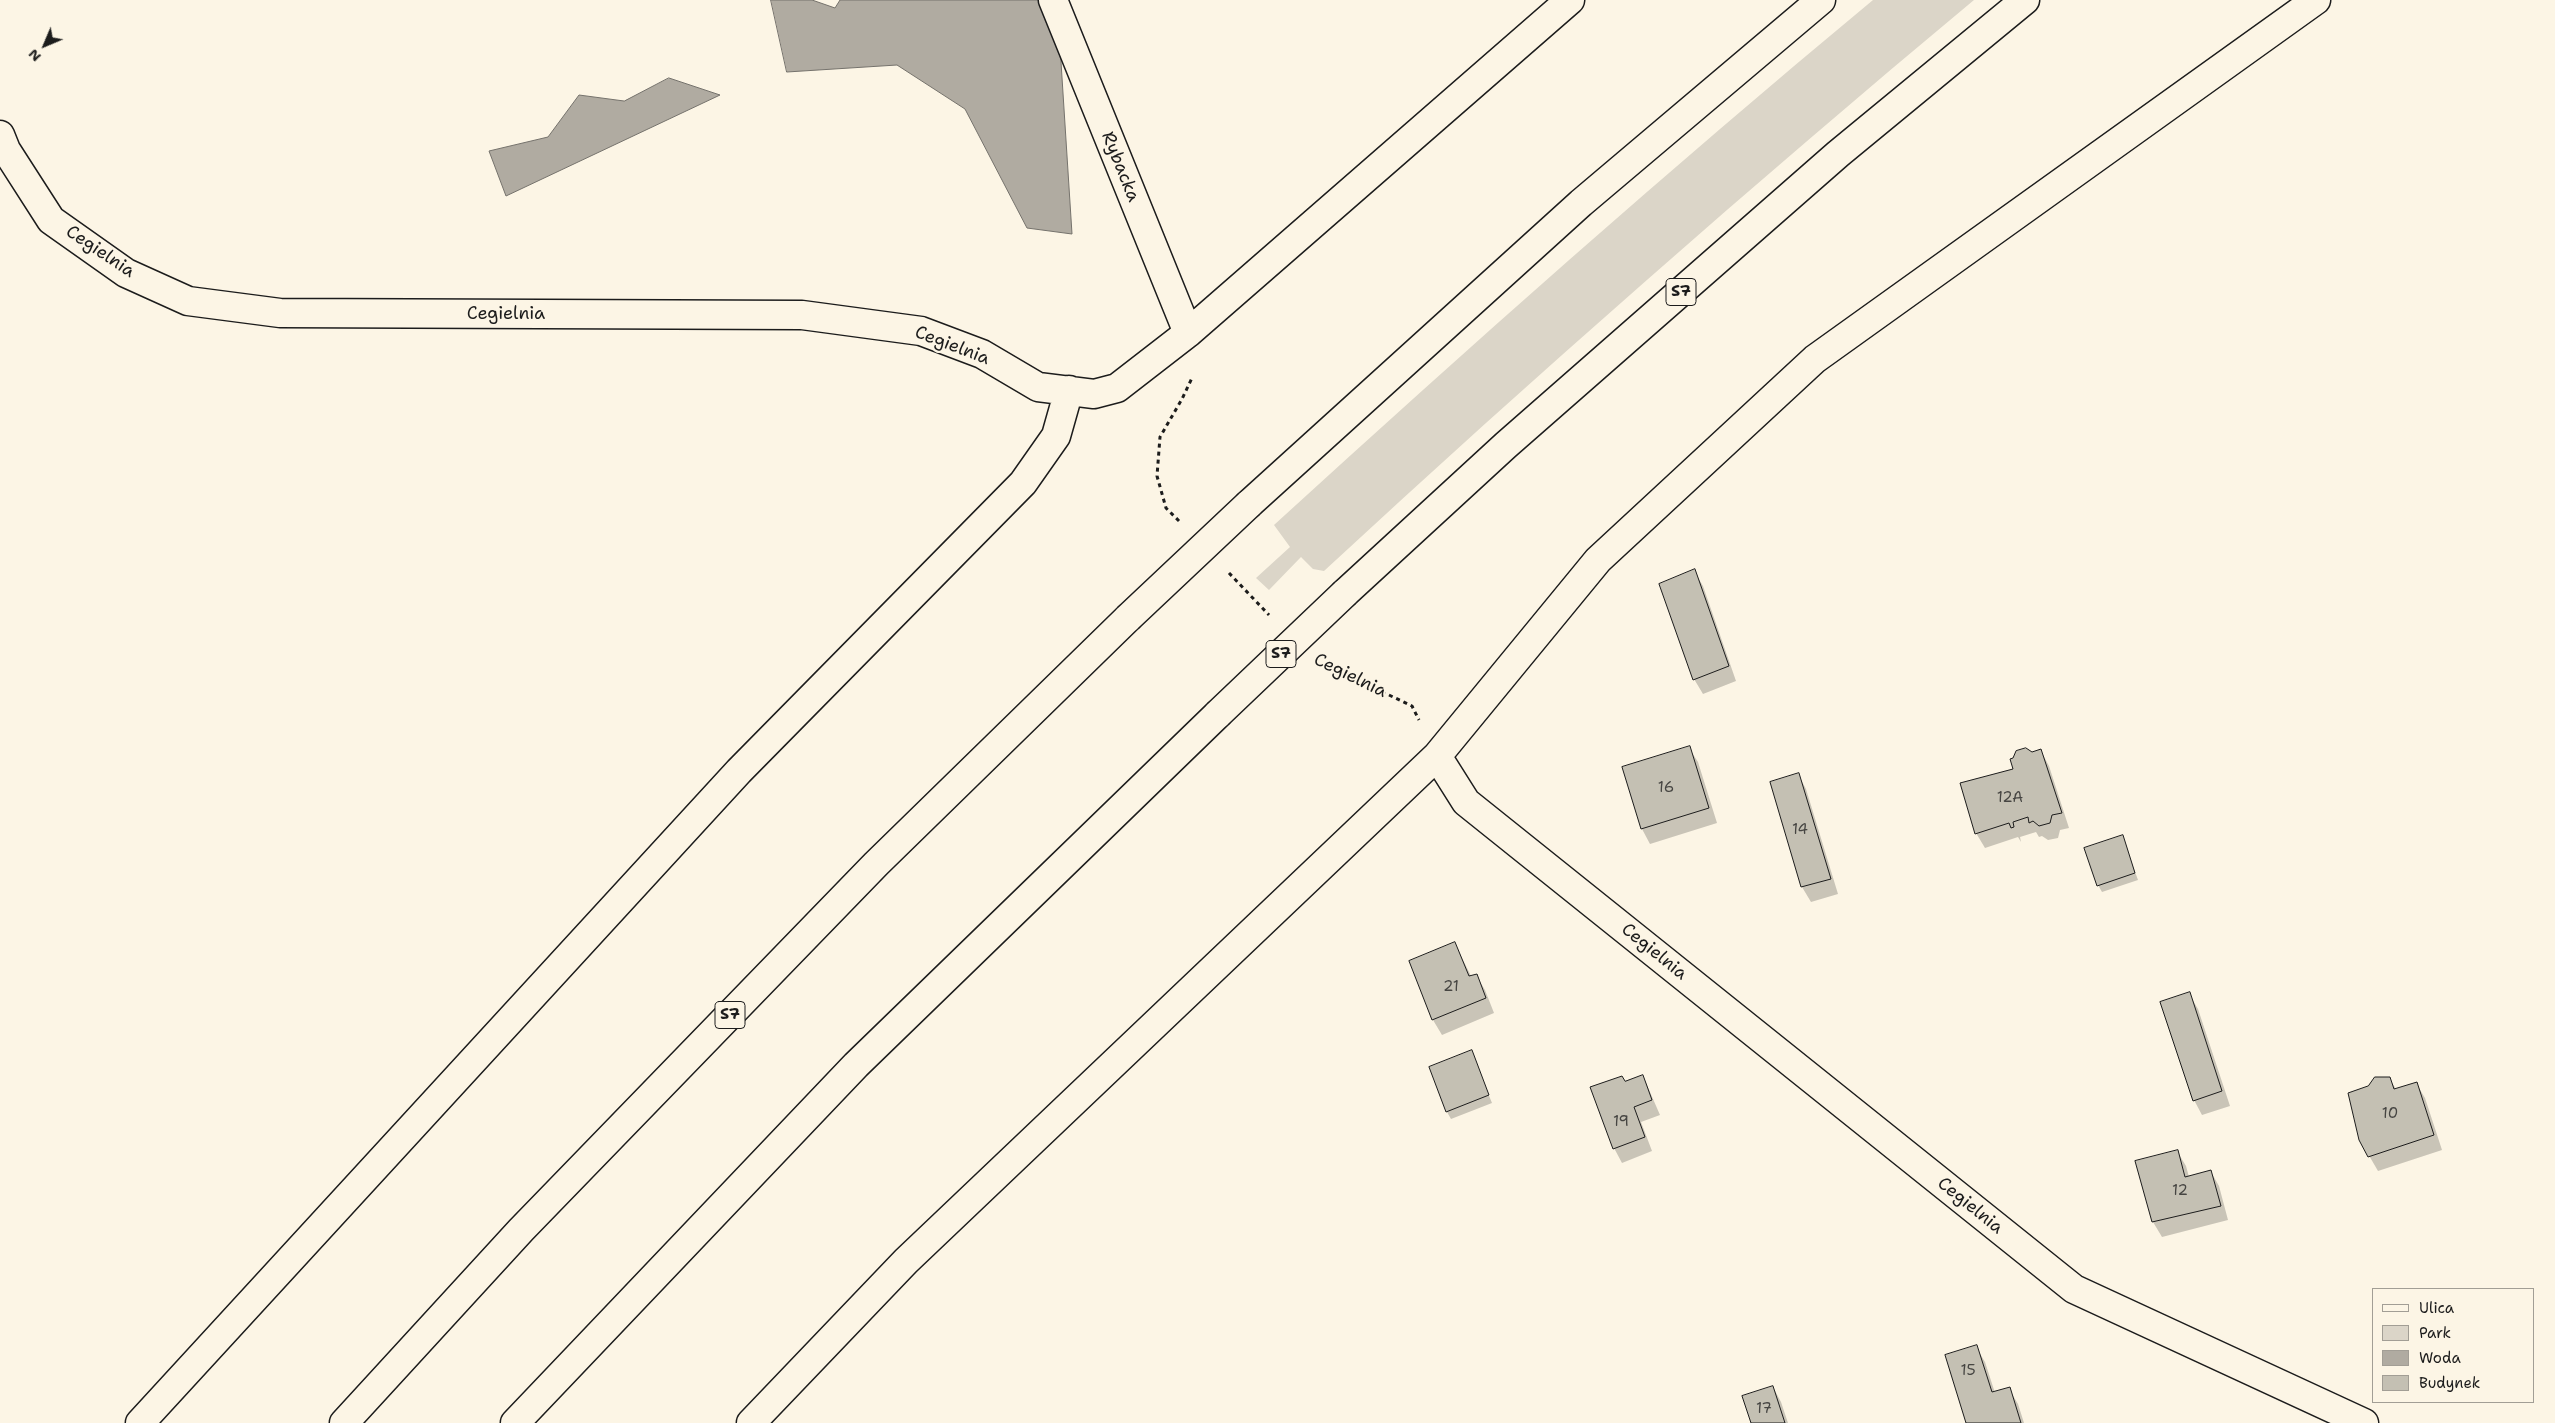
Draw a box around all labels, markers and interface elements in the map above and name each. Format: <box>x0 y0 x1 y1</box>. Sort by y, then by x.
north arrow <box>20 20 70 70</box>
text: N <box>24 45 45 66</box>
street label: Rybacka <box>1096 129 1144 205</box>
street label: Cegielnia <box>61 221 139 283</box>
road number: S7 <box>1666 278 1696 306</box>
street label: Cegielnia <box>467 303 545 325</box>
street label: Cegielnia <box>911 322 993 370</box>
road number: S7 <box>1266 641 1296 668</box>
street label: Cegielnia <box>1310 649 1390 703</box>
house number: 16 <box>1658 779 1674 797</box>
house number: 12A <box>1997 789 2023 807</box>
house number: 14 <box>1792 821 1808 839</box>
street label: Cegielnia <box>1617 919 1691 985</box>
house number: 21 <box>1443 978 1459 996</box>
road number: S7 <box>715 1002 745 1028</box>
house number: 10 <box>2382 1105 2398 1123</box>
house number: 19 <box>1613 1113 1629 1131</box>
street label: Cegielnia <box>1933 1173 2007 1239</box>
house number: 12 <box>2172 1182 2188 1200</box>
legend <box>2372 1288 2535 1403</box>
text: Ulica <box>2419 1298 2454 1318</box>
text: Park <box>2419 1323 2451 1343</box>
text: Woda <box>2419 1348 2461 1368</box>
house number: 15 <box>1960 1362 1976 1380</box>
text: Budynek <box>2419 1373 2480 1393</box>
house number: 17 <box>1756 1400 1772 1418</box>

